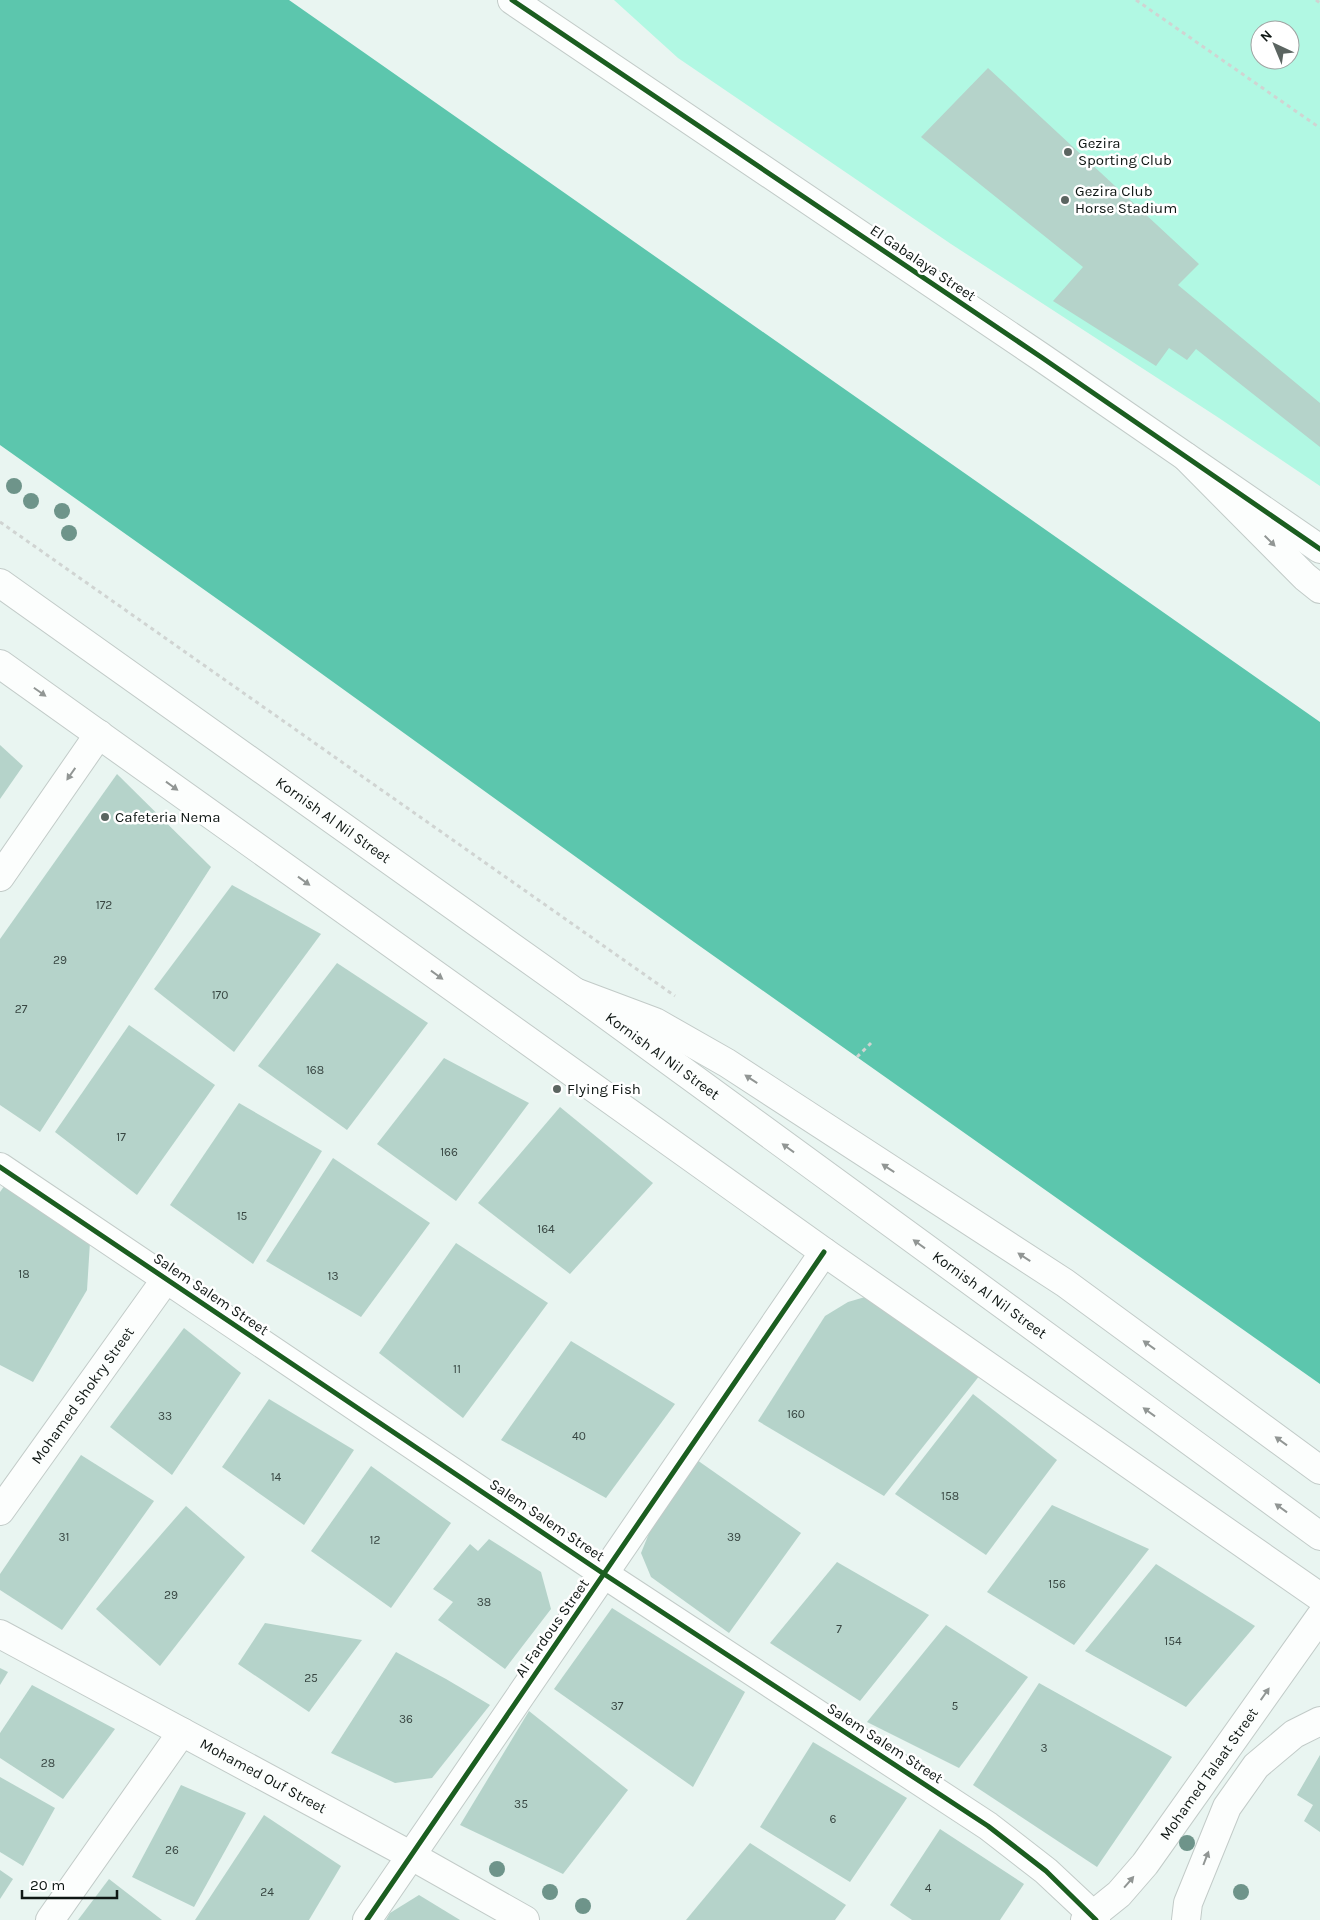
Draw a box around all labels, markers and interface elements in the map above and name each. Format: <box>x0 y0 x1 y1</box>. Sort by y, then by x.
north arrow <box>1250 20 1300 70</box>
text: N <box>1257 26 1276 46</box>
place label: Gezira Sporting Club <box>1078 134 1172 169</box>
marker: Gezira Sporting Club <box>1062 146 1074 158</box>
place label: Gezira Club Horse Stadium <box>1075 182 1177 217</box>
marker: Gezira Club Horse Stadium <box>1059 194 1071 206</box>
street label: El Gabalaya Street <box>867 221 980 305</box>
one-way arrow <box>1264 535 1276 547</box>
one-way arrow <box>33 687 47 697</box>
one-way arrow <box>66 767 76 781</box>
street label: Kornish Al Nil Street <box>272 773 395 867</box>
one-way arrow <box>165 781 179 791</box>
place label: Cafeteria Nema <box>115 808 221 826</box>
marker: Cafeteria Nema <box>99 811 111 823</box>
one-way arrow <box>298 875 311 885</box>
house number: 172 <box>96 898 112 912</box>
house number: 29 <box>53 953 67 967</box>
one-way arrow <box>430 970 444 980</box>
house number: 170 <box>212 988 228 1002</box>
house number: 27 <box>15 1002 28 1016</box>
street label: Kornish Al Nil Street <box>602 1008 723 1104</box>
house number: 168 <box>306 1063 324 1077</box>
one-way arrow <box>745 1075 758 1084</box>
place label: Flying Fish <box>567 1080 641 1098</box>
marker: Flying Fish <box>551 1083 563 1095</box>
house number: 17 <box>116 1130 126 1144</box>
one-way arrow <box>781 1143 795 1153</box>
house number: 166 <box>440 1145 458 1159</box>
one-way arrow <box>881 1163 894 1173</box>
house number: 15 <box>237 1209 248 1223</box>
house number: 164 <box>537 1222 555 1236</box>
one-way arrow <box>912 1239 926 1249</box>
street label: Kornish Al Nil Street <box>929 1247 1051 1343</box>
street label: Salem Salem Street <box>150 1249 272 1339</box>
one-way arrow <box>1017 1252 1030 1262</box>
house number: 18 <box>18 1267 30 1281</box>
house number: 13 <box>327 1269 339 1283</box>
street label: Mohamed Shokry Street <box>27 1323 138 1468</box>
one-way arrow <box>1143 1341 1156 1351</box>
house number: 11 <box>453 1362 461 1376</box>
house number: 160 <box>787 1407 805 1421</box>
one-way arrow <box>1142 1407 1156 1417</box>
house number: 33 <box>158 1409 172 1423</box>
house number: 40 <box>572 1429 586 1443</box>
one-way arrow <box>1274 1436 1288 1446</box>
house number: 14 <box>271 1470 282 1484</box>
street label: Salem Salem Street <box>486 1475 608 1565</box>
house number: 158 <box>941 1489 959 1503</box>
one-way arrow <box>1274 1503 1288 1513</box>
house number: 31 <box>58 1530 70 1544</box>
house number: 39 <box>727 1530 741 1544</box>
house number: 12 <box>370 1533 381 1547</box>
street label: Al Fardous Street <box>511 1575 593 1681</box>
house number: 156 <box>1048 1577 1066 1591</box>
house number: 29 <box>164 1588 178 1602</box>
house number: 38 <box>477 1595 491 1609</box>
house number: 7 <box>836 1622 842 1636</box>
house number: 154 <box>1164 1634 1182 1648</box>
house number: 25 <box>304 1671 318 1685</box>
one-way arrow <box>1260 1687 1270 1701</box>
house number: 37 <box>611 1699 624 1713</box>
street label: Salem Salem Street <box>824 1699 947 1787</box>
house number: 5 <box>952 1699 959 1713</box>
street label: Mohamed Talaat Street <box>1156 1704 1262 1844</box>
house number: 36 <box>399 1712 413 1726</box>
street label: Mohamed Ouf Street <box>197 1734 330 1817</box>
house number: 3 <box>1040 1741 1048 1755</box>
house number: 28 <box>41 1756 55 1770</box>
house number: 35 <box>514 1797 528 1811</box>
house number: 6 <box>830 1812 837 1826</box>
house number: 26 <box>165 1843 179 1857</box>
one-way arrow <box>1202 1850 1210 1865</box>
scale bar <box>22 1868 118 1900</box>
text: 20 m <box>30 1876 65 1894</box>
one-way arrow <box>1123 1877 1135 1889</box>
house number: 4 <box>925 1881 932 1895</box>
house number: 24 <box>260 1885 274 1899</box>

